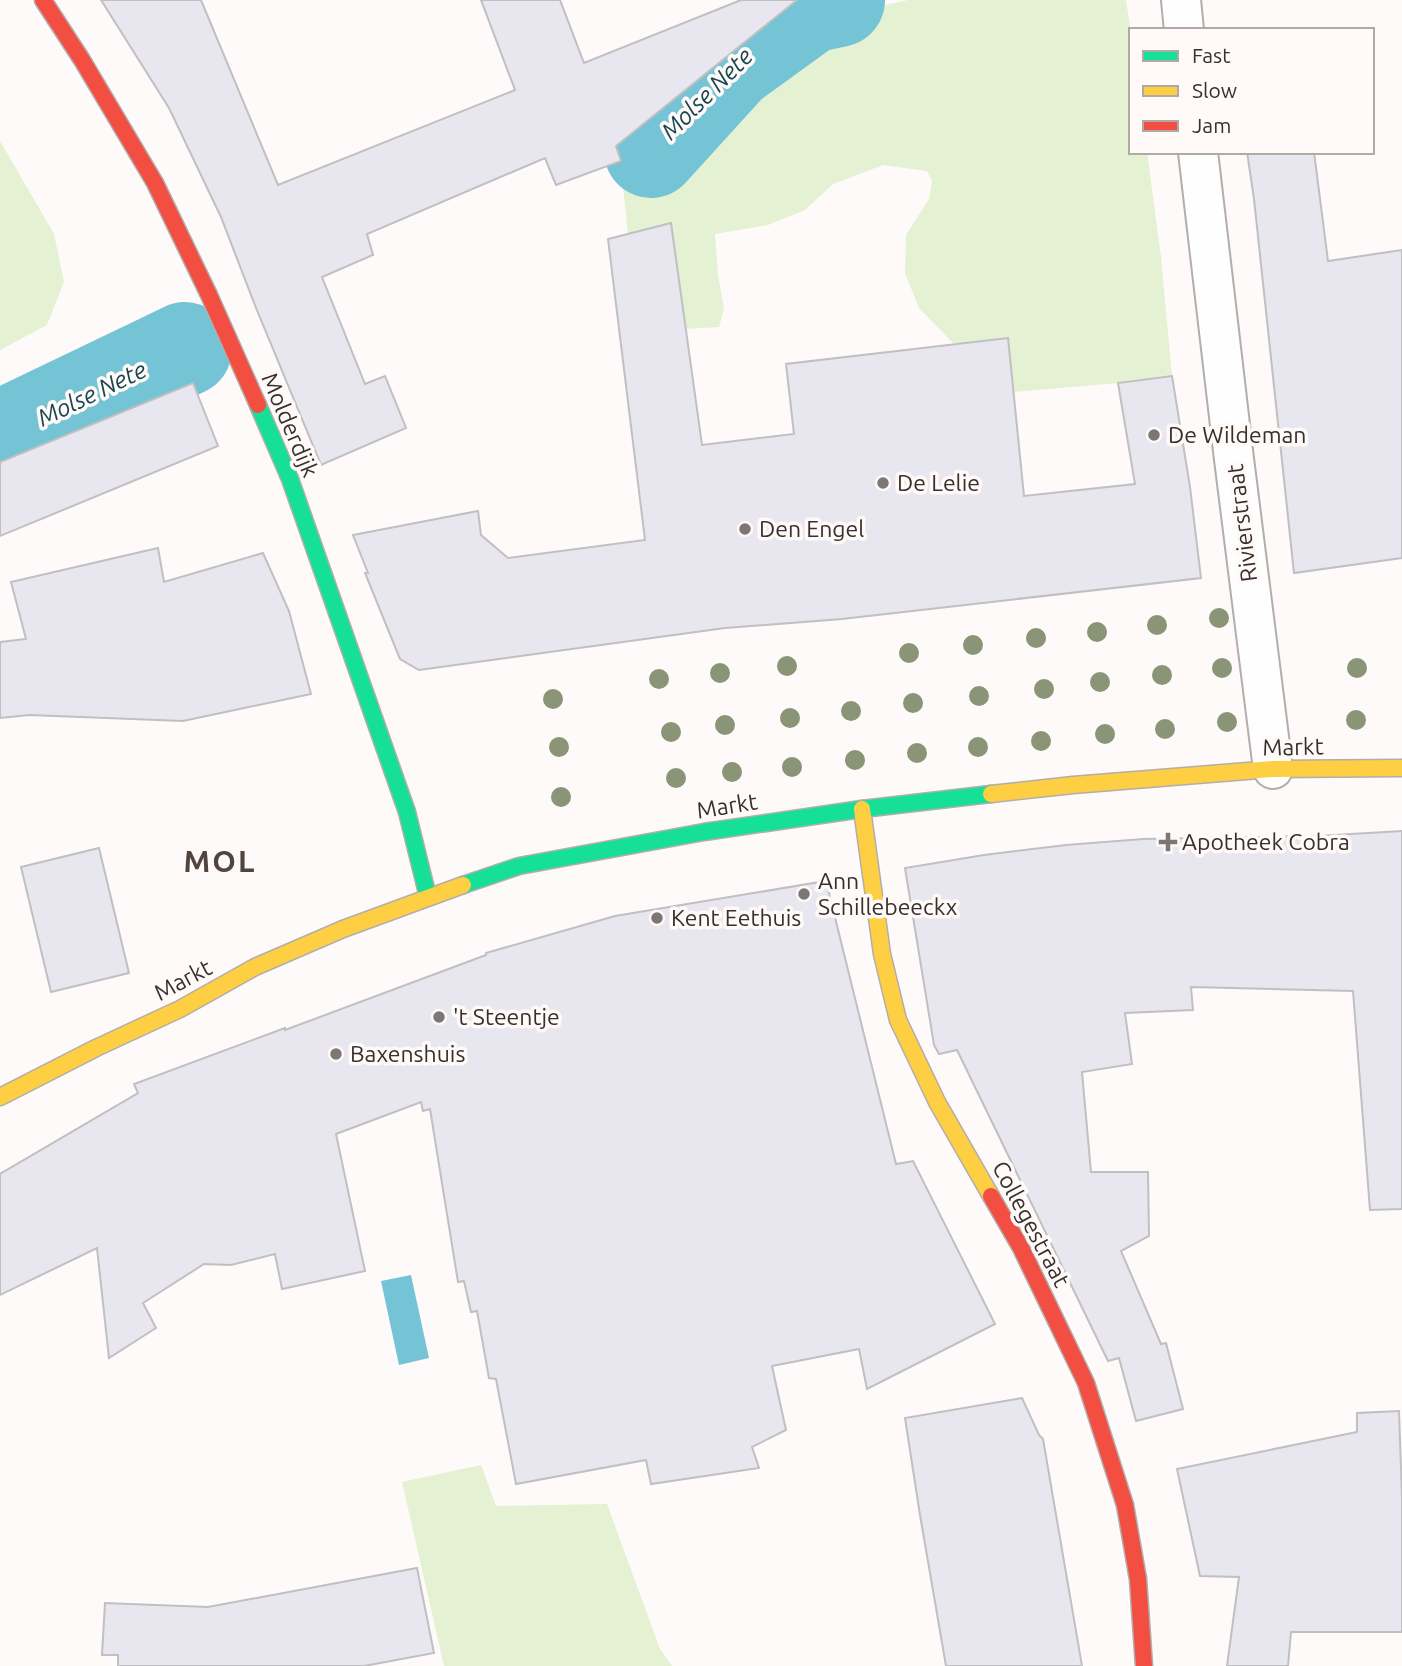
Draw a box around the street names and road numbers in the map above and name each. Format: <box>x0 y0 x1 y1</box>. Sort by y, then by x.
street label: Molderdijk <box>257 369 324 481</box>
street label: Rivierstraat <box>1222 463 1261 583</box>
street label: Markt <box>1262 733 1324 760</box>
street label: Markt <box>695 788 759 823</box>
street label: Markt <box>150 954 216 1005</box>
street label: Collegestraat <box>988 1157 1075 1291</box>

